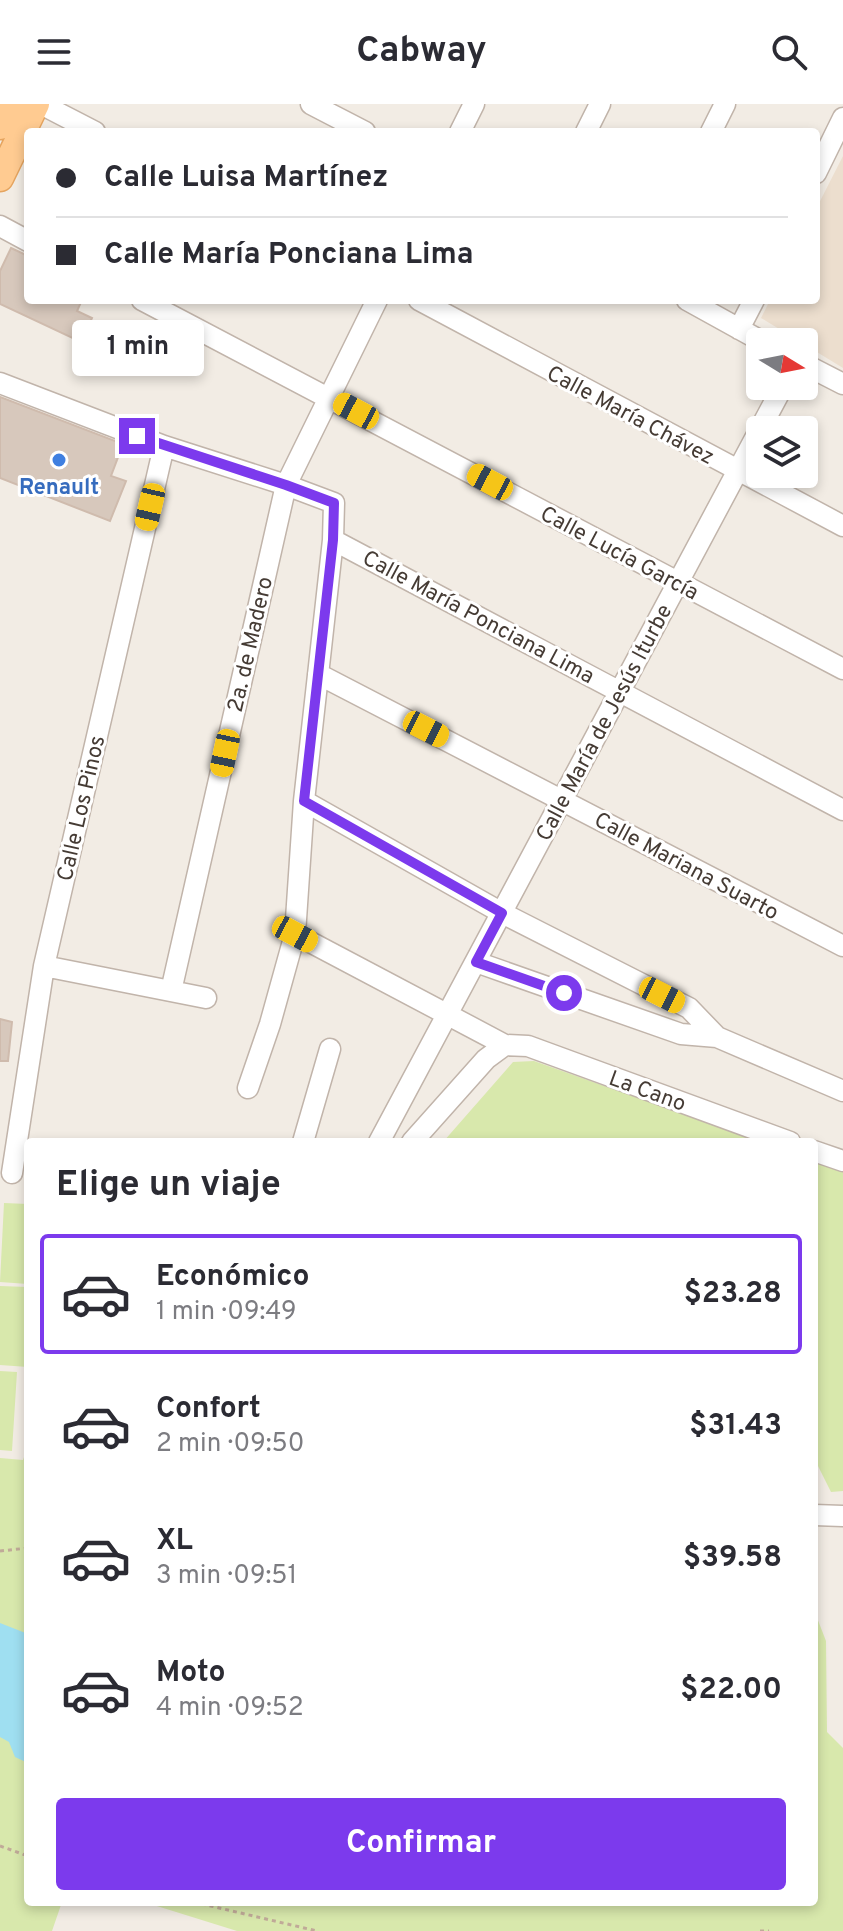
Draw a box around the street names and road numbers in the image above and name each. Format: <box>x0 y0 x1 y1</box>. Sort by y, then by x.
street label: Calle María Chávez <box>541 361 718 472</box>
street label: Calle Lucía García <box>535 501 703 607</box>
street label: Calle María Ponciana Lima <box>357 546 598 691</box>
street label: 2a. de Madero <box>223 574 280 715</box>
street label: Calle María de Jesús Iturbe <box>531 600 679 846</box>
street label: Calle Los Pinos <box>53 733 112 884</box>
street label: Calle Mariana Suarto <box>589 807 783 927</box>
street label: La Cano <box>605 1066 689 1119</box>

